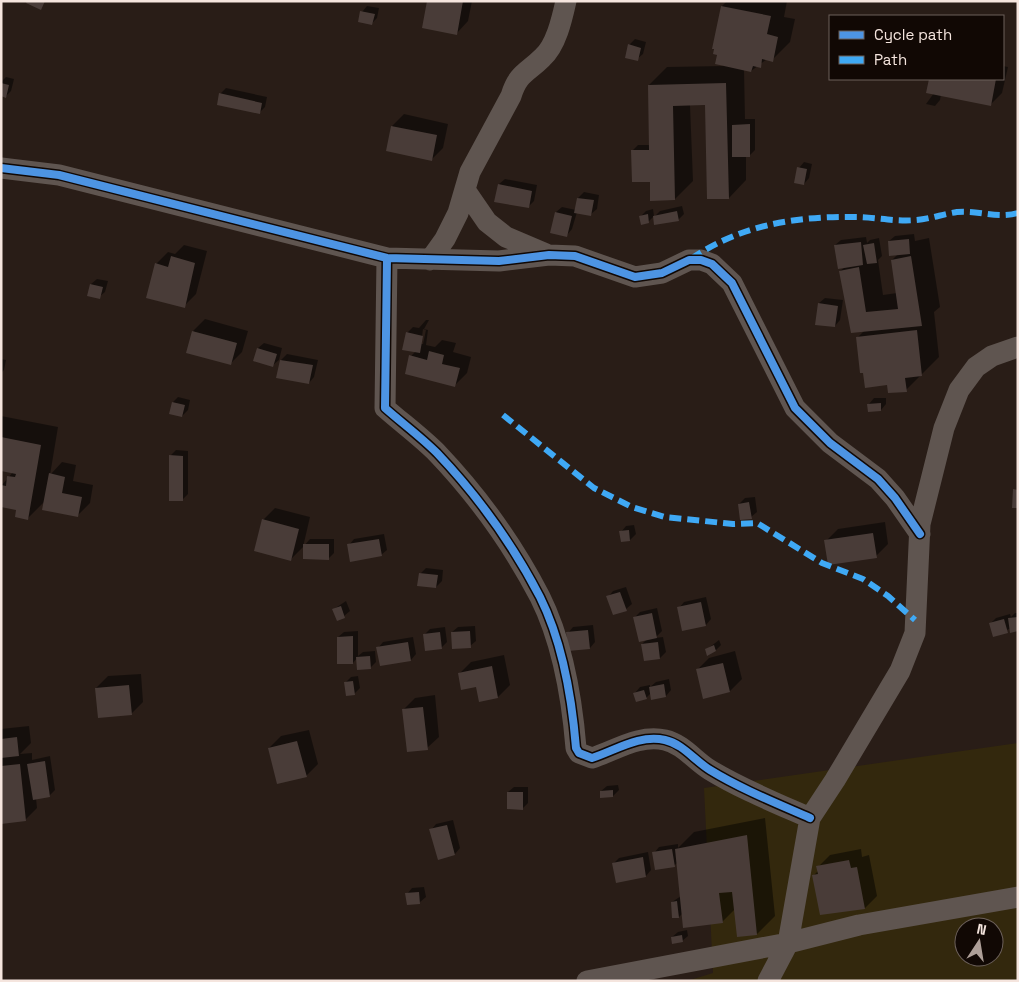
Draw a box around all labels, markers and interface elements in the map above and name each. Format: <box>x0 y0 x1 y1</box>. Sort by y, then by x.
legend <box>829 15 1004 80</box>
text: Cycle path <box>874 25 952 44</box>
text: Path <box>874 50 907 69</box>
north arrow <box>954 917 1004 967</box>
text: N <box>975 920 988 939</box>

